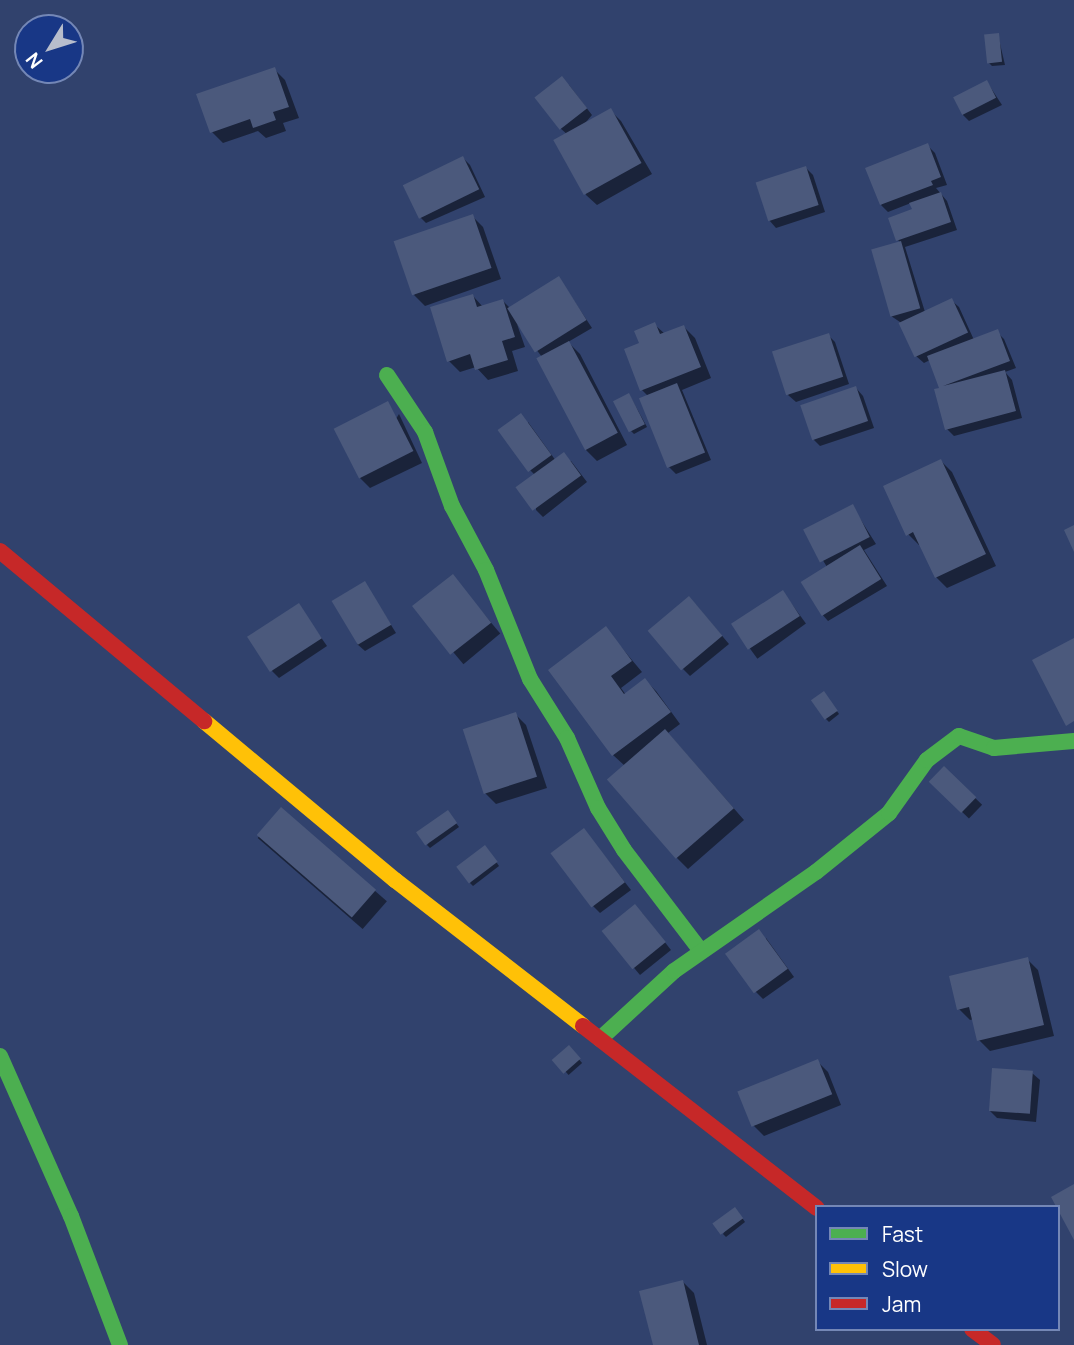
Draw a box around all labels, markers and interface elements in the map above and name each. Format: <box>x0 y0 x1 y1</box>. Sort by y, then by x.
north arrow <box>14 14 84 84</box>
text: N <box>20 47 48 74</box>
legend <box>815 1205 1060 1331</box>
text: Fast <box>882 1220 923 1248</box>
text: Slow <box>882 1255 928 1283</box>
text: Jam <box>882 1290 921 1318</box>

